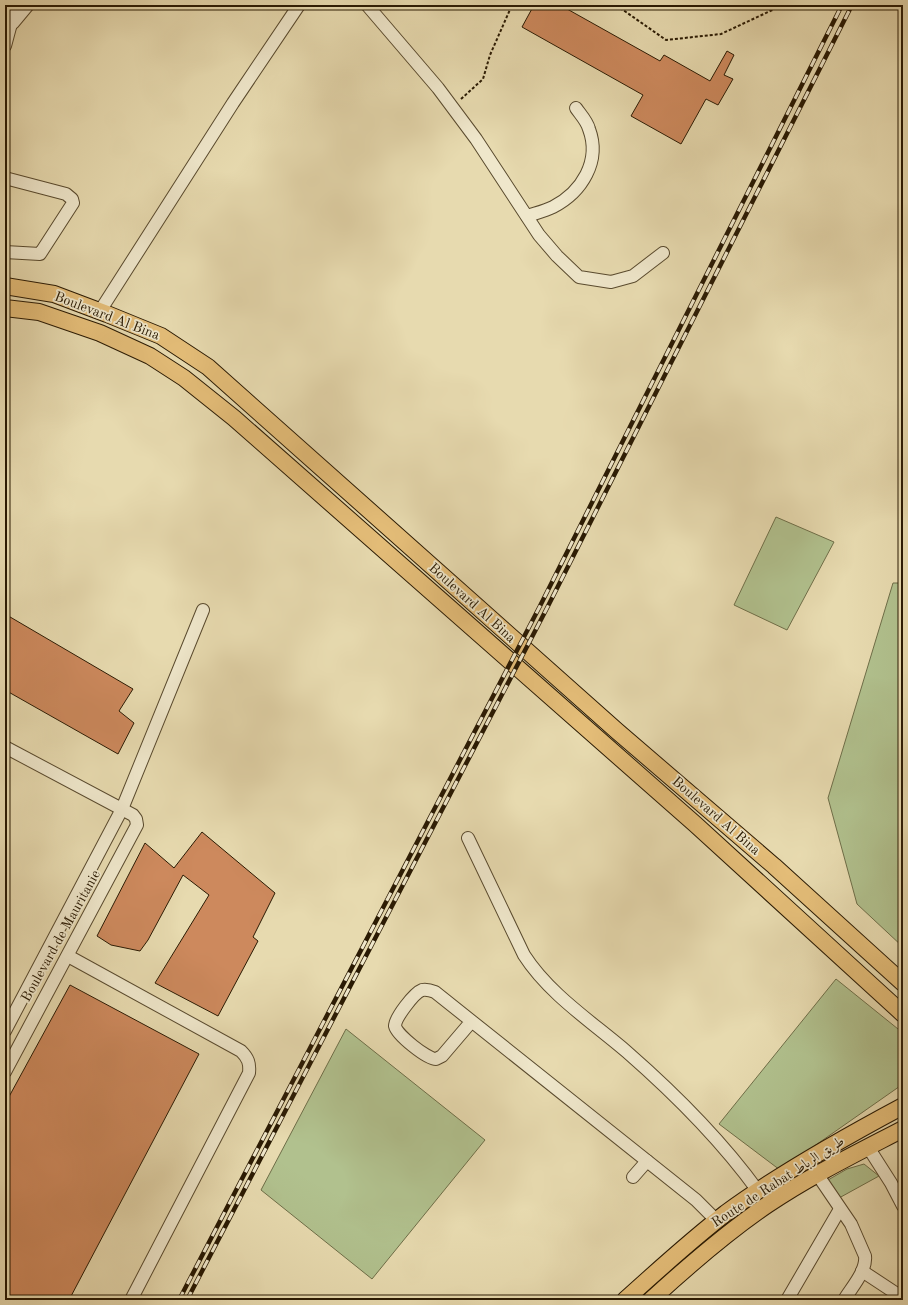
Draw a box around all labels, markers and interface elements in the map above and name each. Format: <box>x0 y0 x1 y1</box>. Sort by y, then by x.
street label: Boulevard Al Bina <box>52 289 162 343</box>
street label: Boulevard Al Bina <box>426 561 518 646</box>
street label: Boulevard Al Bina <box>669 774 763 858</box>
street label: Boulevard de Mauritanie <box>19 868 103 1004</box>
street label: Route de Rabat طريق الرباط <box>709 1133 847 1231</box>

